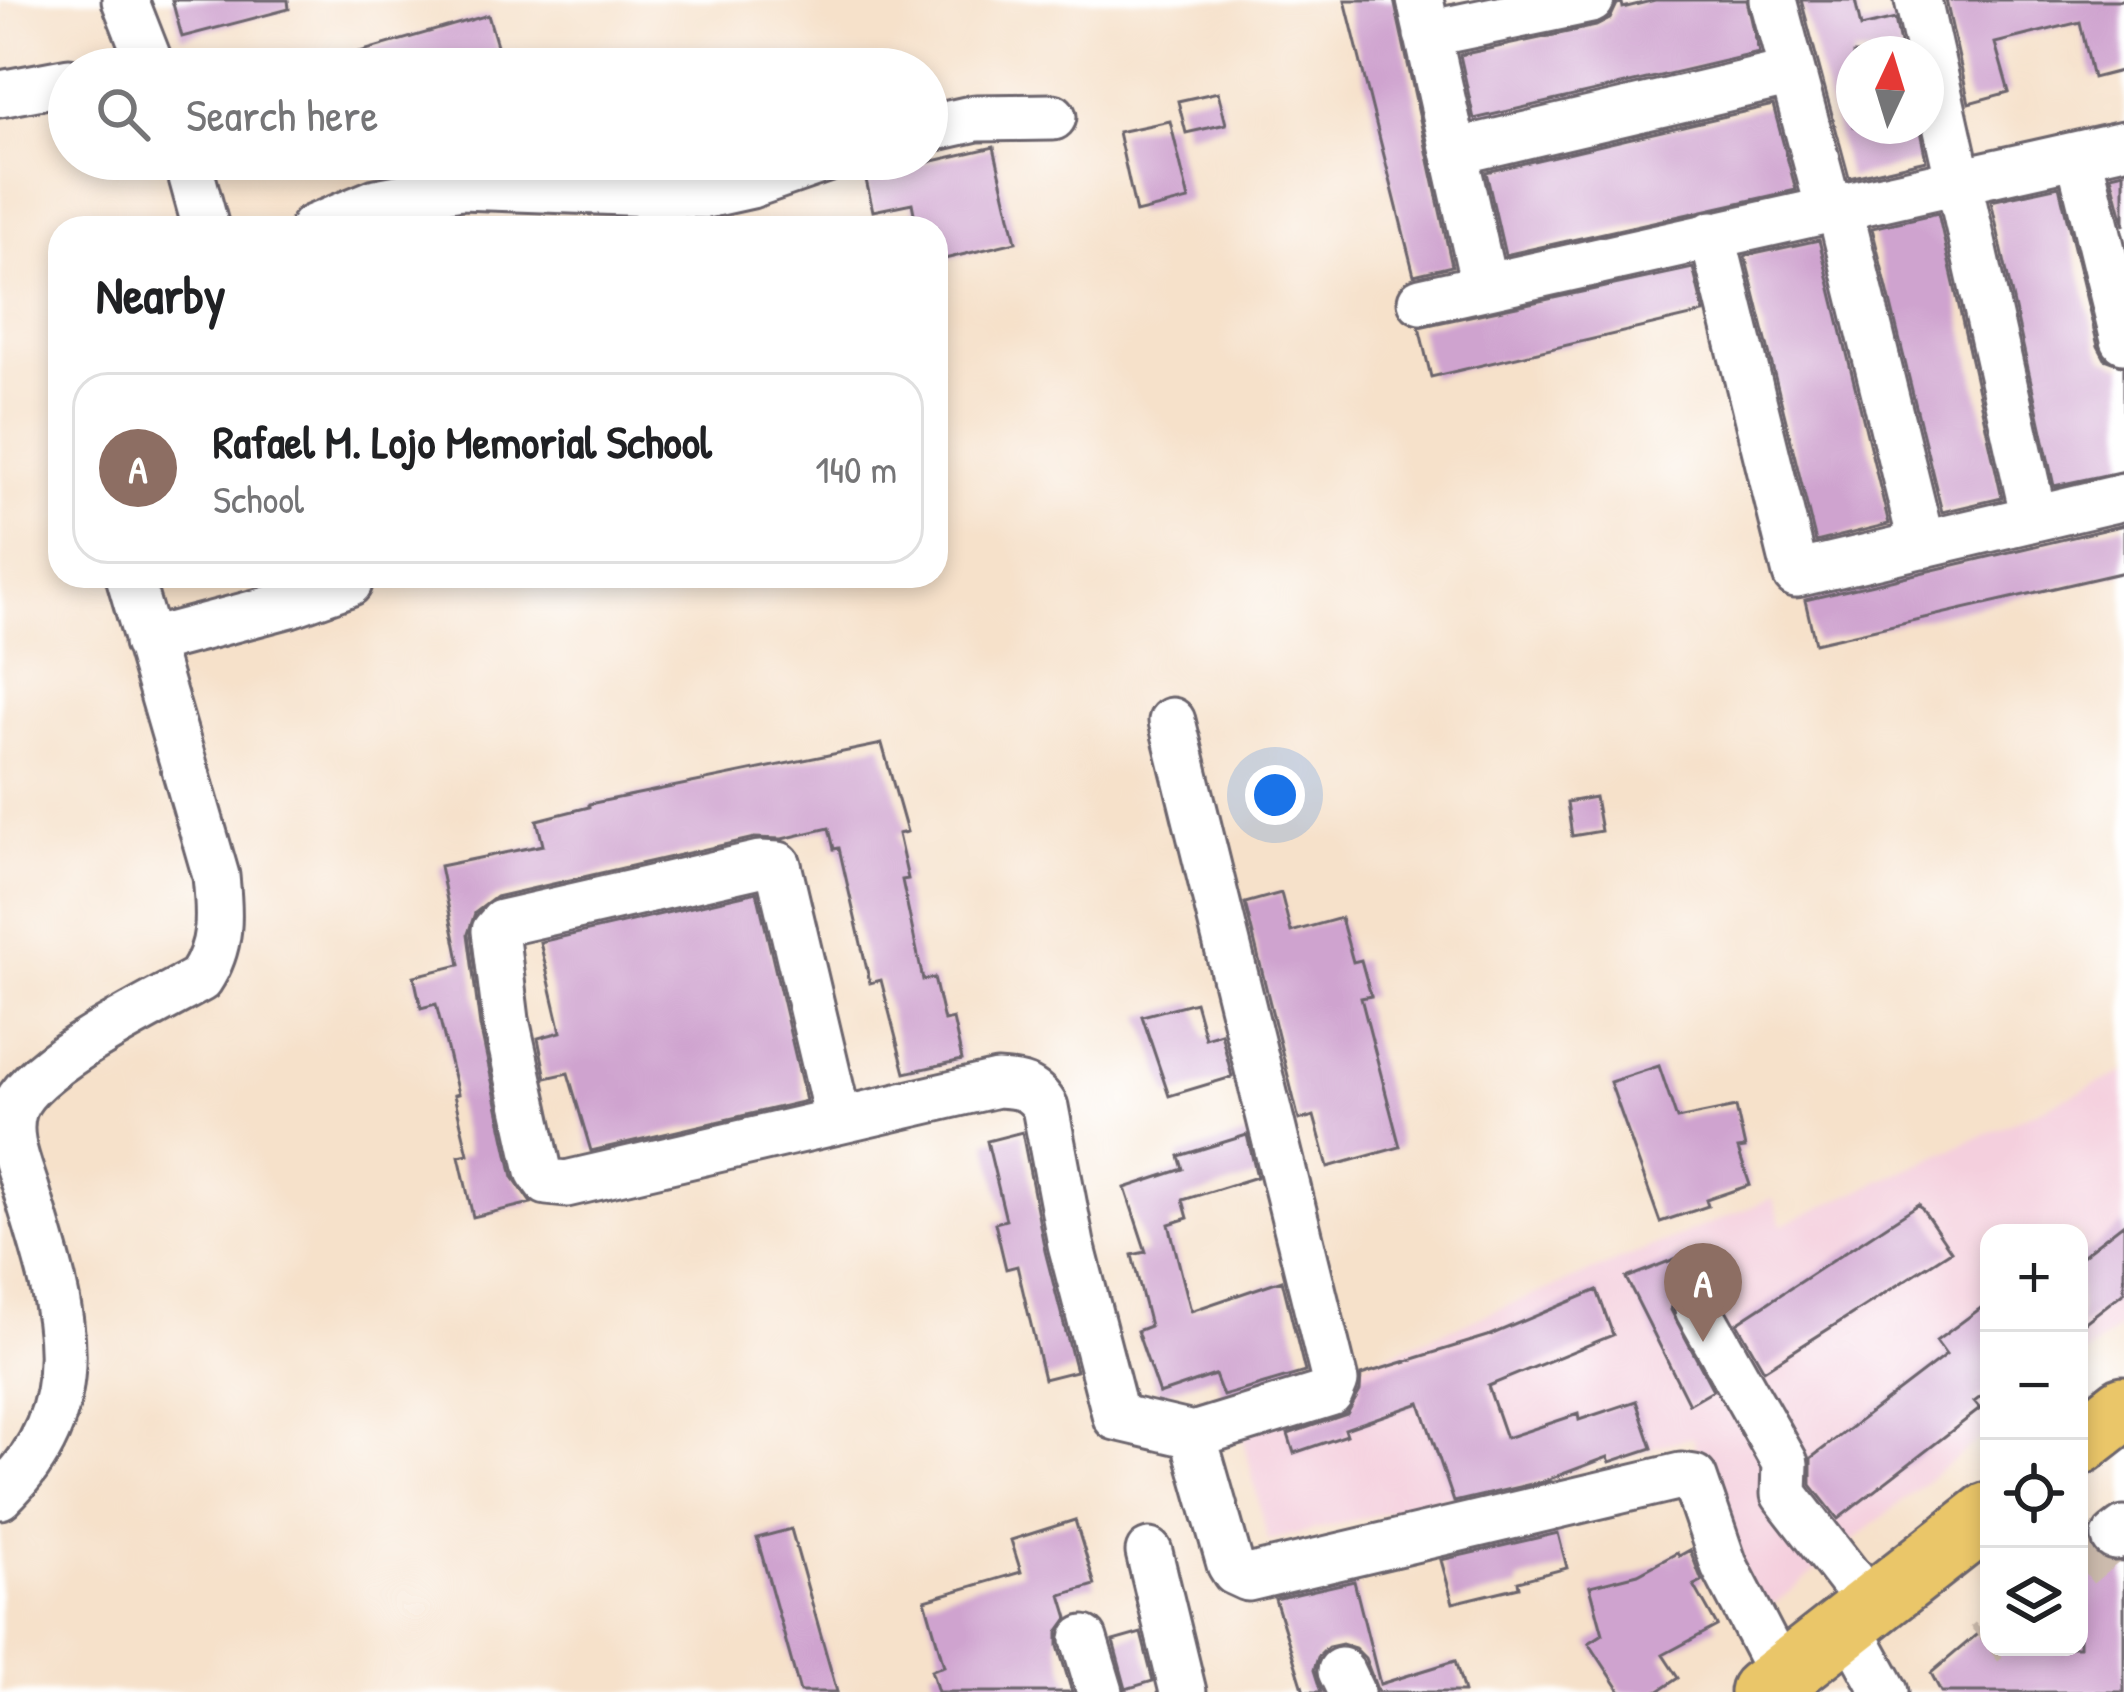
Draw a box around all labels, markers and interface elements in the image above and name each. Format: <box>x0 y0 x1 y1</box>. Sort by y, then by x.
north arrow <box>1836 36 1944 144</box>
search box <box>48 48 948 180</box>
icon: search <box>90 81 156 147</box>
text: Search here <box>186 84 378 145</box>
text: Nearby <box>96 260 226 329</box>
text: Rafael M. Lojo Memorial School <box>213 411 712 472</box>
text: A <box>128 442 148 495</box>
text: 140 m <box>815 442 897 495</box>
text: School <box>213 472 304 525</box>
your location <box>1245 765 1305 825</box>
map controls <box>1980 1224 2088 1656</box>
button: + <box>1980 1224 2088 1332</box>
pin: A <box>1664 1243 1742 1342</box>
button: − <box>1980 1332 2088 1440</box>
button: locate <box>1980 1440 2088 1548</box>
button: layers <box>1980 1548 2088 1656</box>

